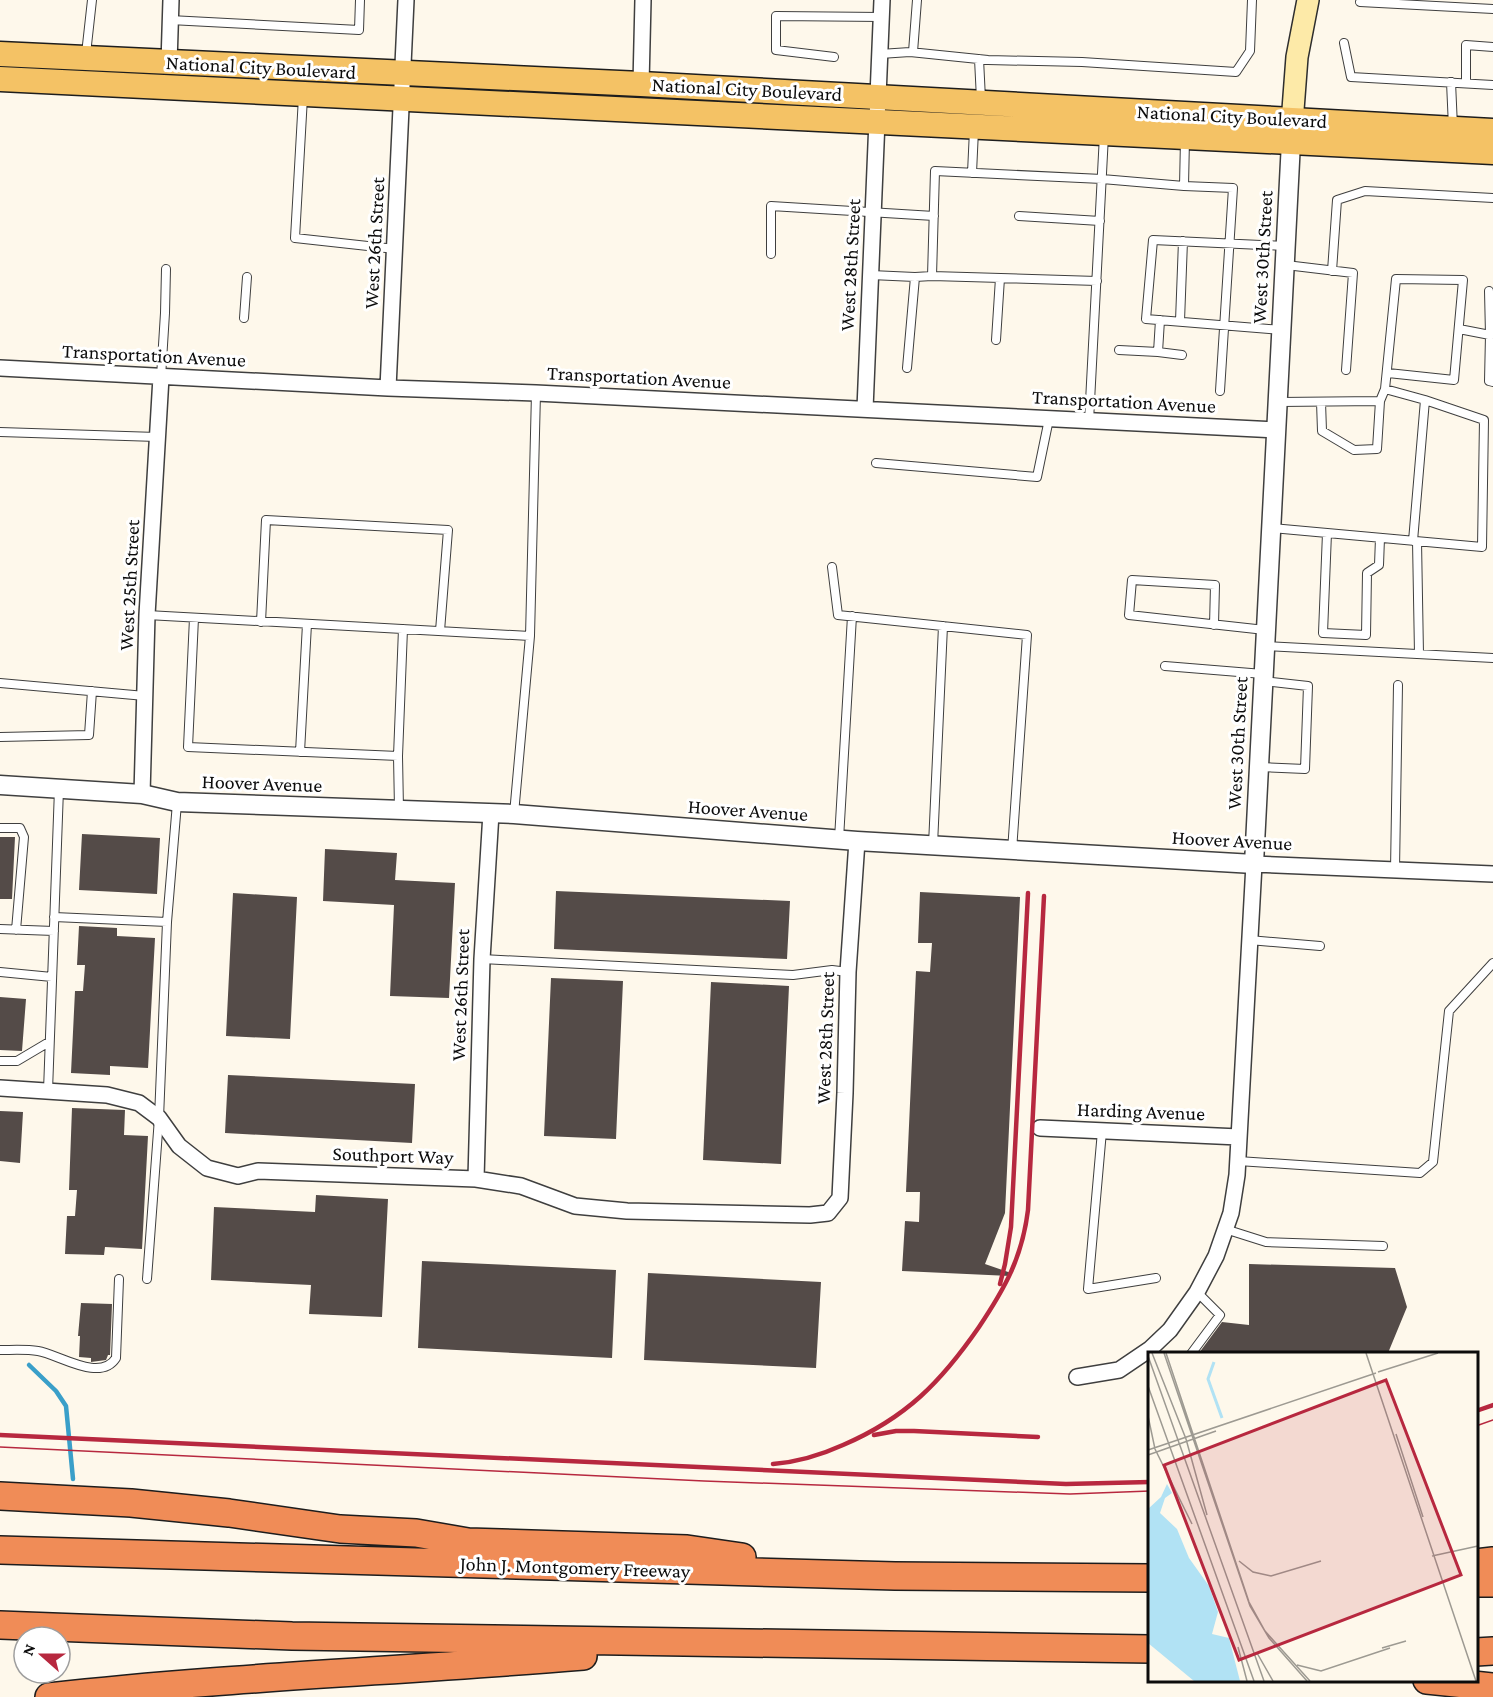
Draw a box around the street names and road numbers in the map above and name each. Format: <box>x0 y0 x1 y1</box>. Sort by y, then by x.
street label: National City Boulevard <box>165 51 357 84</box>
street label: National City Boulevard <box>651 73 843 106</box>
street label: National City Boulevard <box>1136 100 1328 133</box>
street label: West 26th Street <box>360 176 388 310</box>
street label: West 30th Street <box>1248 189 1276 324</box>
street label: West 28th Street <box>836 198 864 332</box>
street label: Transportation Avenue <box>62 339 247 372</box>
street label: Transportation Avenue <box>547 361 732 394</box>
street label: Transportation Avenue <box>1032 385 1217 418</box>
street label: West 25th Street <box>115 518 143 651</box>
street label: West 30th Street <box>1223 675 1251 810</box>
street label: Hoover Avenue <box>201 770 323 796</box>
street label: Hoover Avenue <box>687 795 809 825</box>
street label: Hoover Avenue <box>1171 826 1293 854</box>
street label: West 26th Street <box>447 928 473 1061</box>
street label: West 28th Street <box>812 971 838 1105</box>
street label: Harding Avenue <box>1077 1098 1206 1125</box>
street label: Southport Way <box>332 1142 455 1169</box>
street label: John J. Montgomery Freeway <box>457 1552 691 1583</box>

